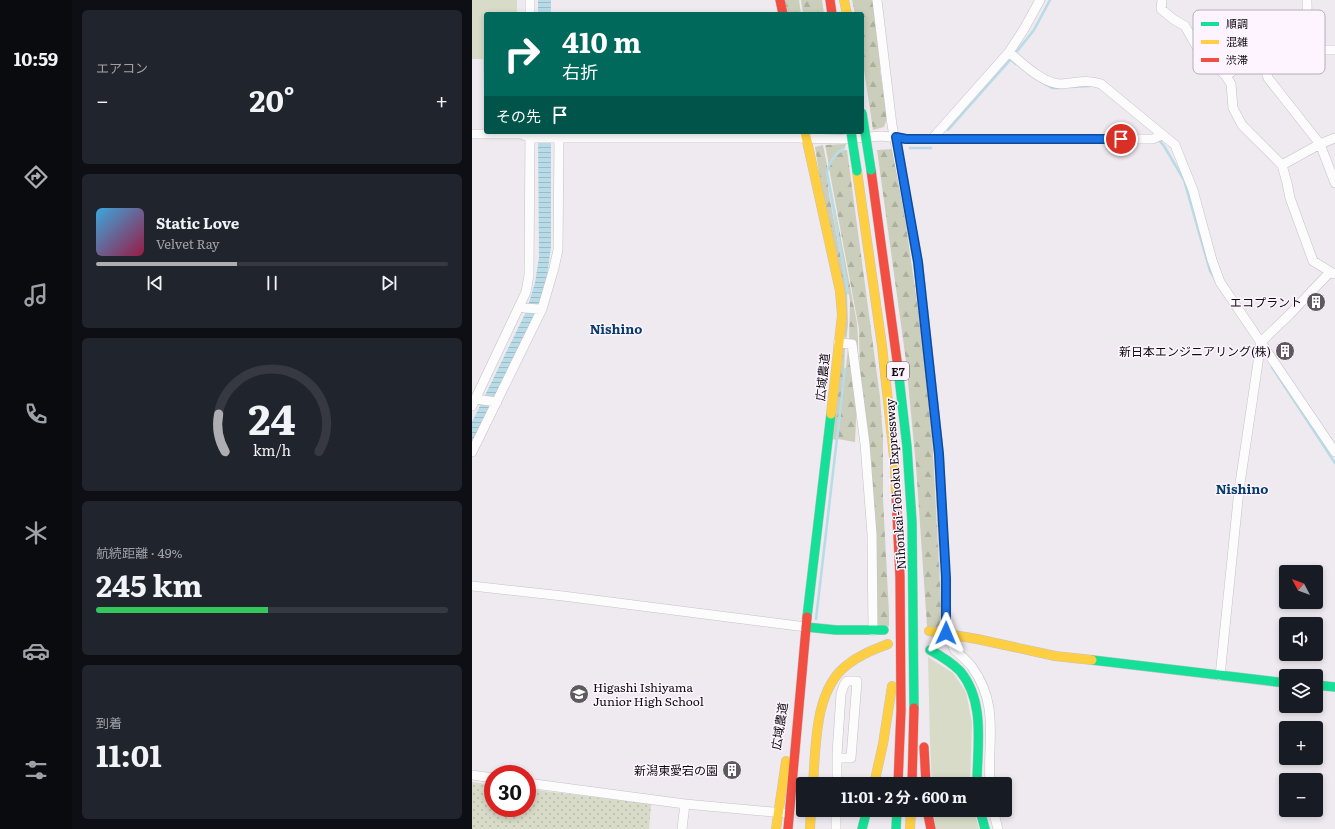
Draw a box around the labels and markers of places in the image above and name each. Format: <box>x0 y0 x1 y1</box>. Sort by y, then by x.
pin <box>1104 122 1138 156</box>
building icon: エコプラント <box>1305 291 1327 313</box>
place label: エコプラント <box>1230 293 1302 311</box>
building icon: 新日本エンジニアリング(株) <box>1274 340 1296 362</box>
place label: 新日本エンジニアリング(株) <box>1119 342 1271 360</box>
place label: Higashi Ishiyama Junior High School <box>593 678 704 710</box>
school or university icon: Higashi Ishiyama Junior High School <box>568 683 590 705</box>
building icon: 新潟東愛宕の園 <box>721 759 743 781</box>
place label: 新潟東愛宕の園 <box>634 761 718 779</box>

